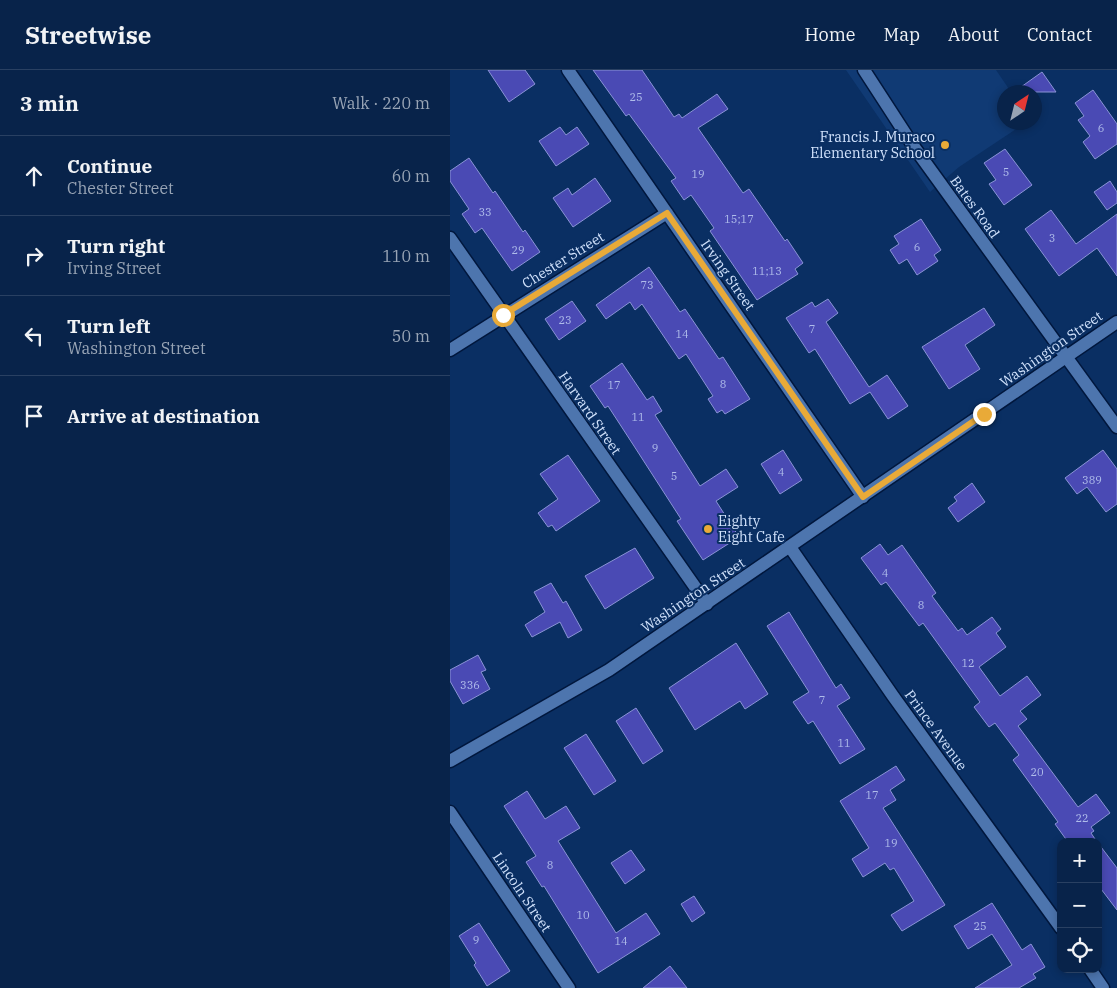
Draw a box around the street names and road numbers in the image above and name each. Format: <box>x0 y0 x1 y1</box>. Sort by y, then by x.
street label: Bates Road <box>946 172 1004 242</box>
street label: Chester Street <box>519 228 607 292</box>
street label: Irving Street <box>697 236 759 314</box>
street label: Washington Street <box>996 307 1106 391</box>
street label: Harvard Street <box>555 368 625 458</box>
street label: Washington Street <box>638 554 748 636</box>
street label: Prince Avenue <box>901 686 971 774</box>
street label: Lincoln Street <box>489 849 555 935</box>

